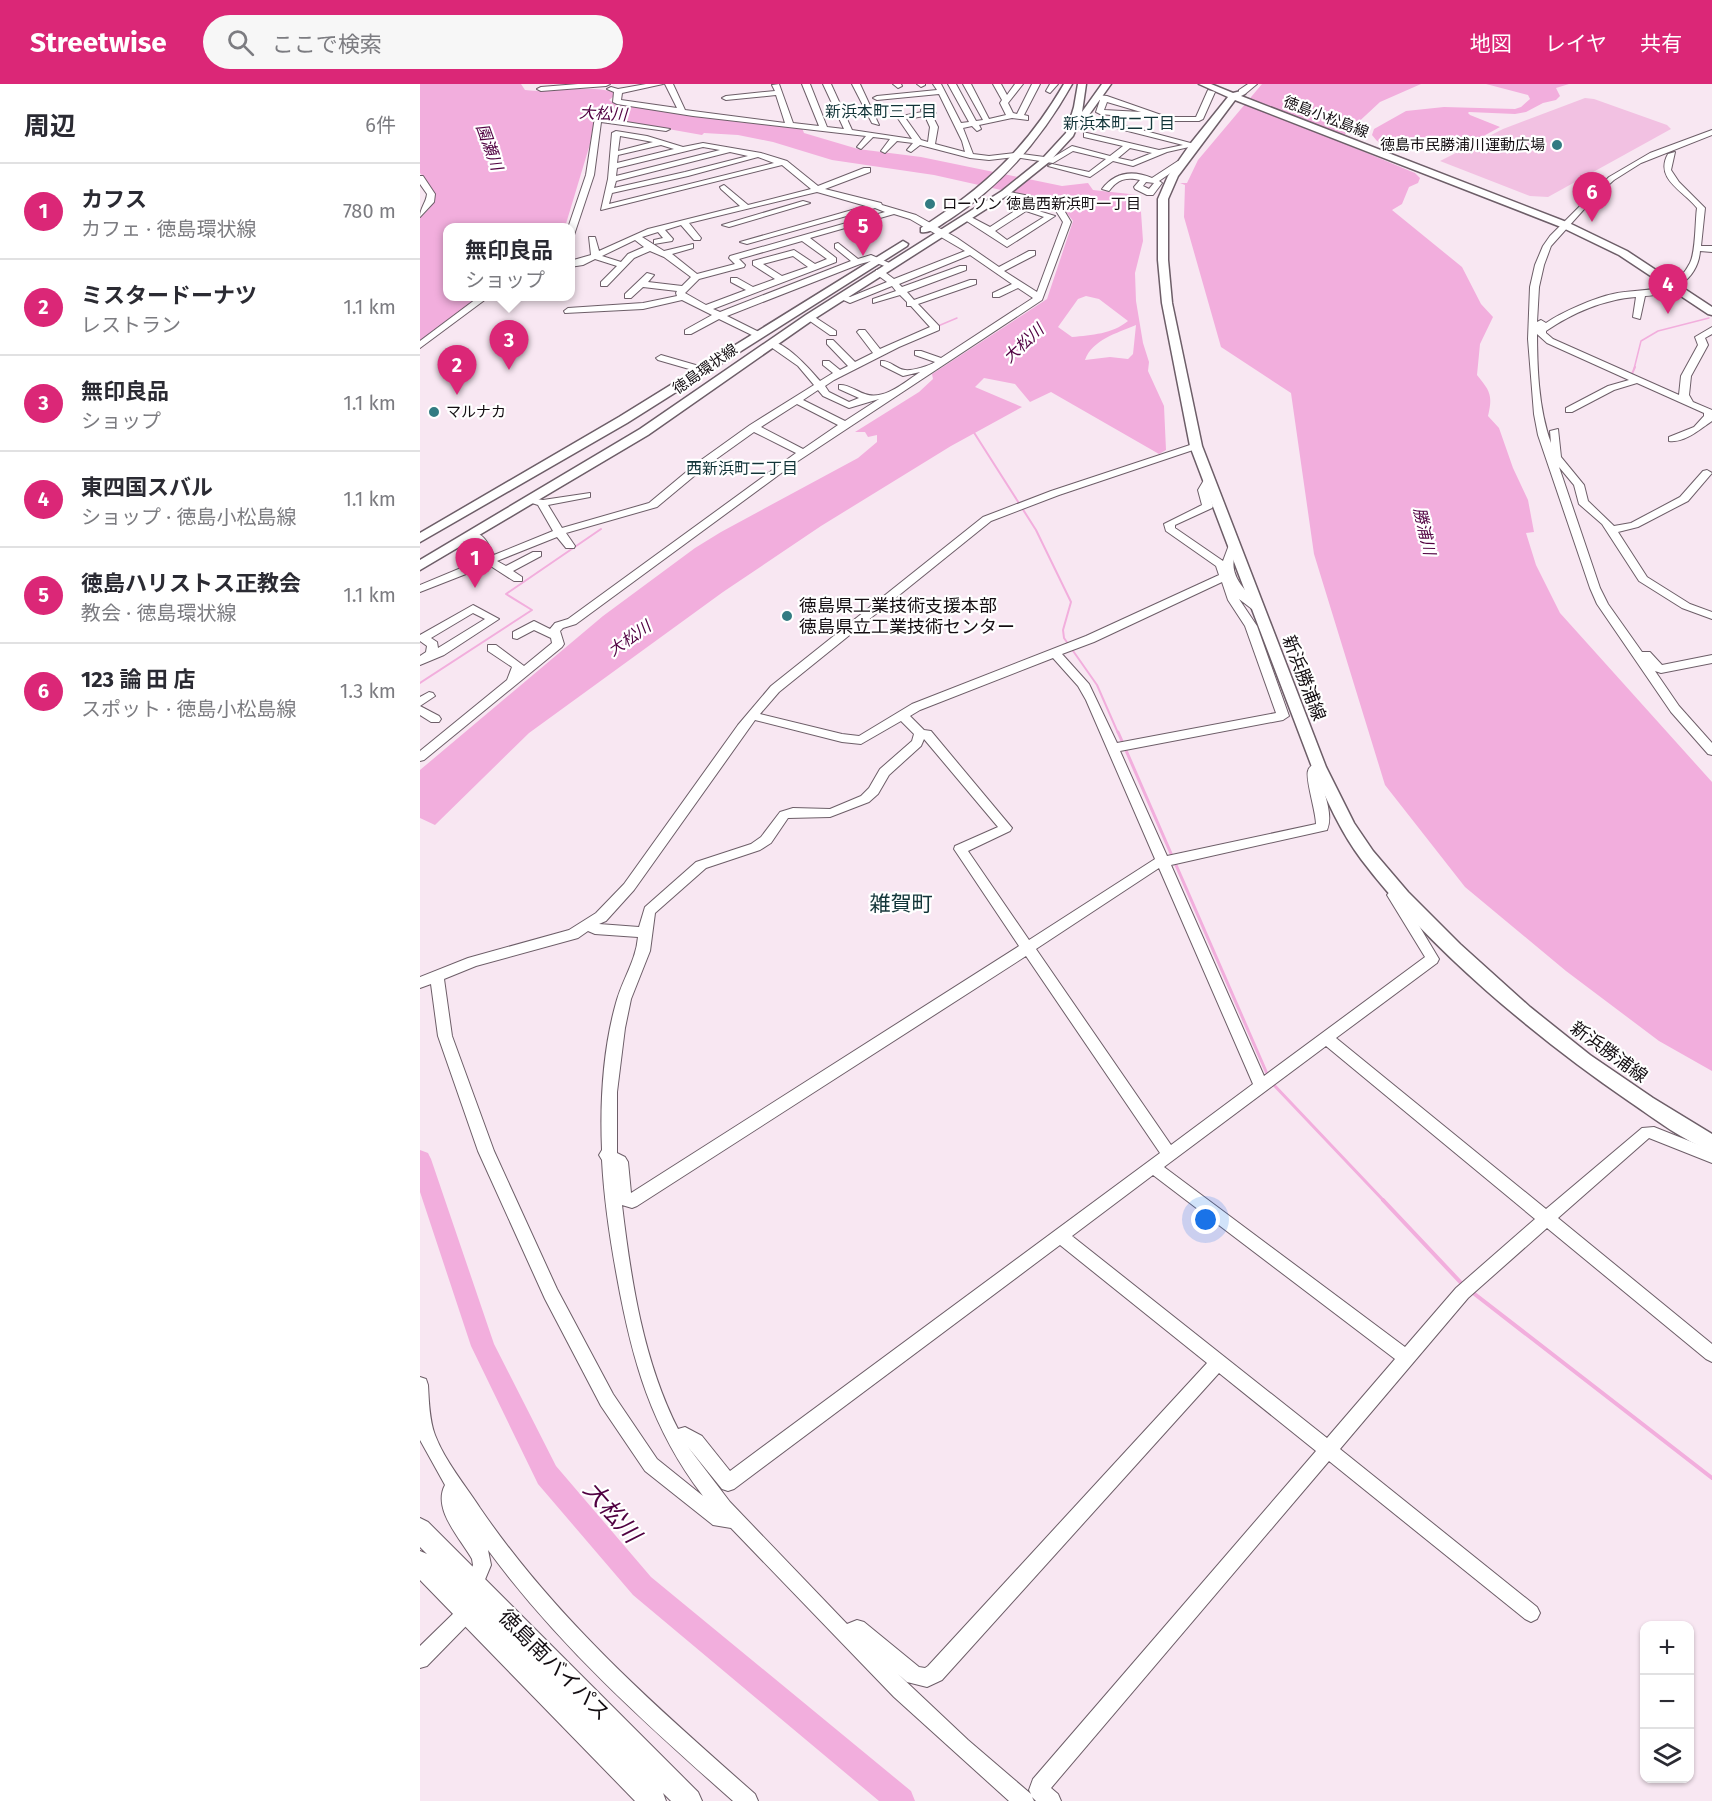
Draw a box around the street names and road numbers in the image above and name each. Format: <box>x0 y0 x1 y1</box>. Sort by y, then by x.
street label: 徳島小松島線 <box>1281 92 1371 142</box>
street label: 徳島環状線 <box>669 340 741 398</box>
street label: 新浜勝浦線 <box>1278 632 1330 724</box>
street label: 新浜勝浦線 <box>1566 1017 1652 1087</box>
street label: 徳島南バイパス <box>493 1604 615 1726</box>

